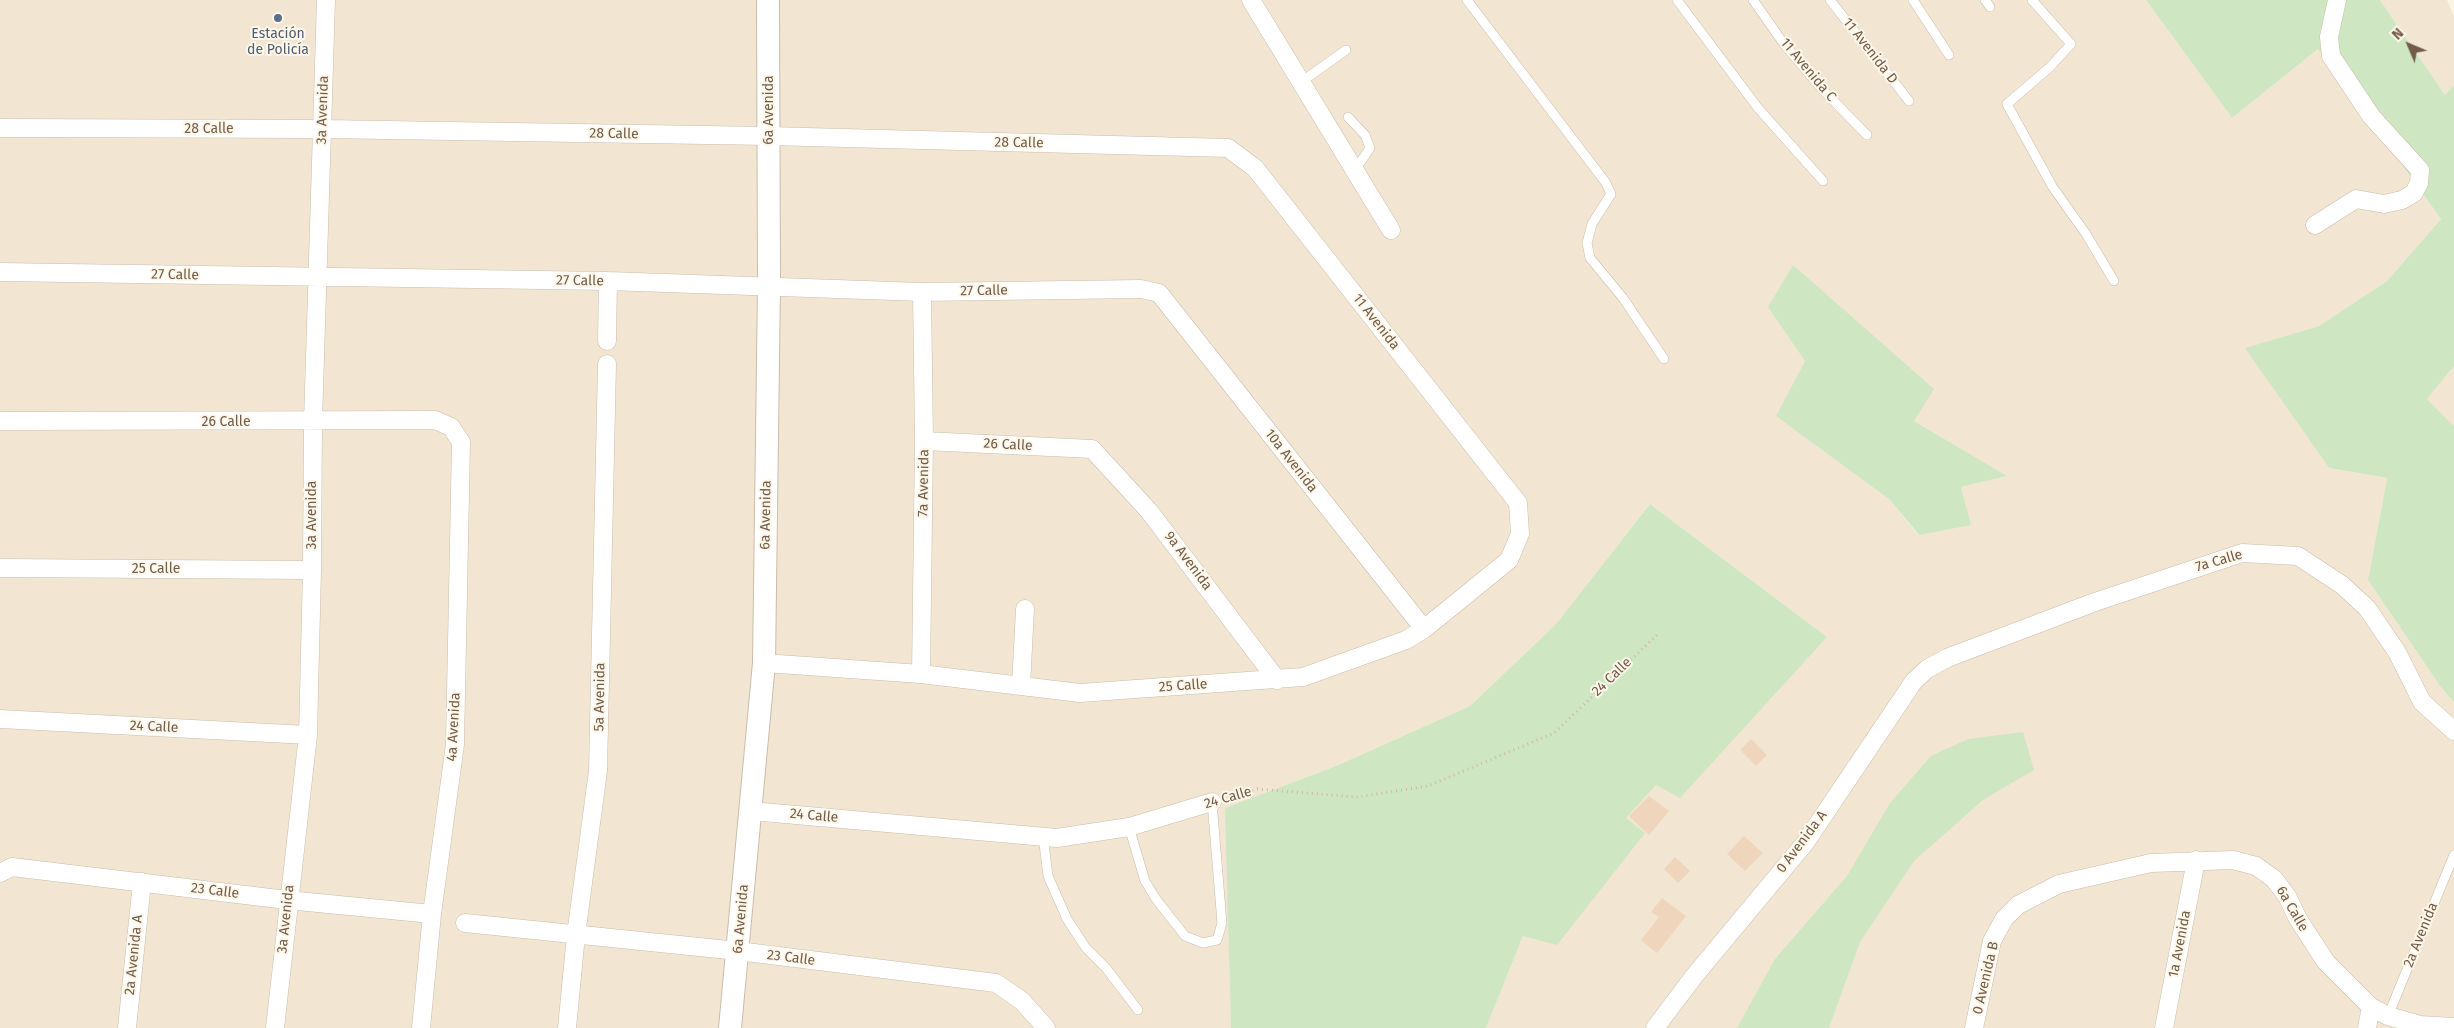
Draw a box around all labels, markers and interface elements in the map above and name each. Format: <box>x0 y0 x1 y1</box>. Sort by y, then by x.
marker: Estación de Policía <box>272 12 284 24</box>
street label: 11 Avenida D <box>1839 15 1901 87</box>
north arrow <box>2384 20 2434 70</box>
text: N <box>2389 25 2407 43</box>
place label: Estación de Policía <box>247 26 309 58</box>
street label: 11 Avenida C <box>1777 35 1839 105</box>
street label: 3a Avenida <box>313 75 333 145</box>
street label: 6a Avenida <box>761 75 777 145</box>
street label: 28 Calle <box>184 121 234 137</box>
street label: 28 Calle <box>589 125 639 143</box>
street label: 28 Calle <box>994 134 1044 152</box>
street label: 27 Calle <box>151 266 199 284</box>
street label: 27 Calle <box>556 272 604 290</box>
street label: 27 Calle <box>960 282 1008 300</box>
street label: 11 Avenida <box>1349 291 1403 353</box>
street label: 26 Calle <box>201 414 251 430</box>
street label: 10a Avenida <box>1261 426 1321 496</box>
street label: 26 Calle <box>983 435 1033 455</box>
street label: 7a Avenida <box>915 449 933 517</box>
street label: 6a Avenida <box>757 480 775 550</box>
street label: 3a Avenida <box>304 481 320 549</box>
street label: 9a Avenida <box>1160 528 1216 594</box>
street label: 7a Calle <box>2194 546 2244 576</box>
street label: 25 Calle <box>132 561 180 577</box>
street label: 24 Calle <box>1589 654 1635 700</box>
street label: 5a Avenida <box>591 662 609 732</box>
street label: 25 Calle <box>1158 676 1208 696</box>
street label: 4a Avenida <box>444 692 464 762</box>
street label: 24 Calle <box>129 717 179 737</box>
street label: 24 Calle <box>1202 783 1254 813</box>
street label: 24 Calle <box>789 806 839 826</box>
street label: 0 Avenida A <box>1773 807 1831 877</box>
street label: 23 Calle <box>190 880 240 902</box>
street label: 6a Calle <box>2272 883 2312 935</box>
street label: 3a Avenida <box>274 884 298 954</box>
street label: 6a Avenida <box>730 884 752 954</box>
street label: 2a Avenida <box>2400 900 2442 970</box>
street label: 1a Avenida <box>2165 909 2195 979</box>
street label: 2a Avenida A <box>121 914 147 996</box>
street label: 0 Avenida B <box>1969 940 2003 1016</box>
street label: 23 Calle <box>766 947 816 969</box>

